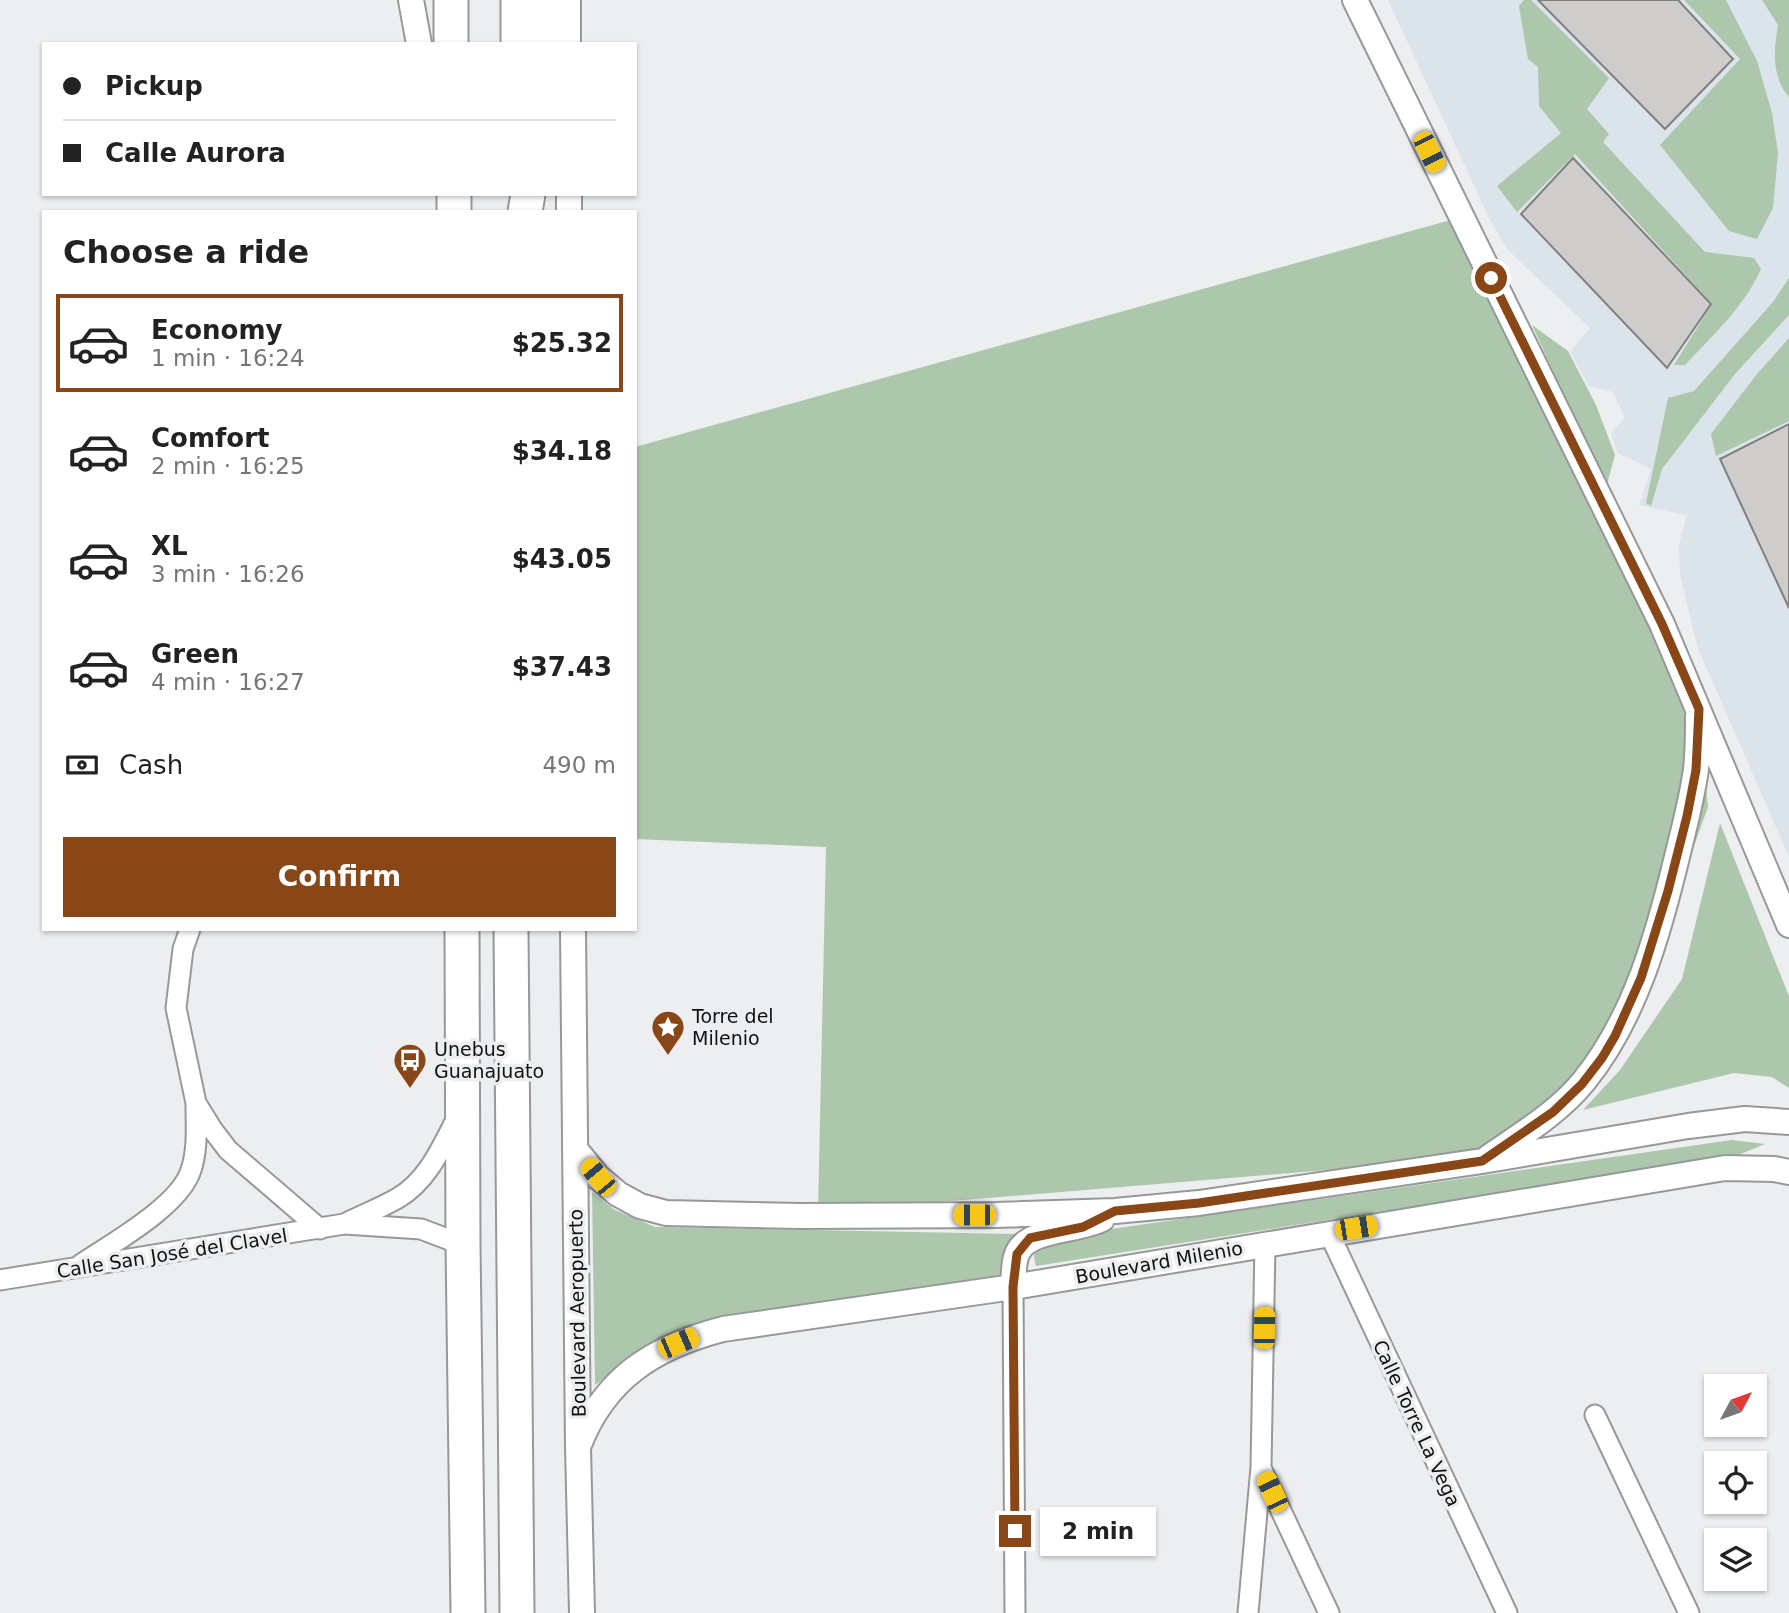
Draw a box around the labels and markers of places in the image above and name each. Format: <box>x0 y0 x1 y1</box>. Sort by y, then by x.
place label: Torre del Milenio <box>691 1005 774 1049</box>
place icon: Torre del Milenio <box>649 1008 687 1057</box>
place label: Unebus Guanajuato <box>434 1038 544 1082</box>
bus stop icon: Unebus Guanajuato <box>391 1041 429 1090</box>

